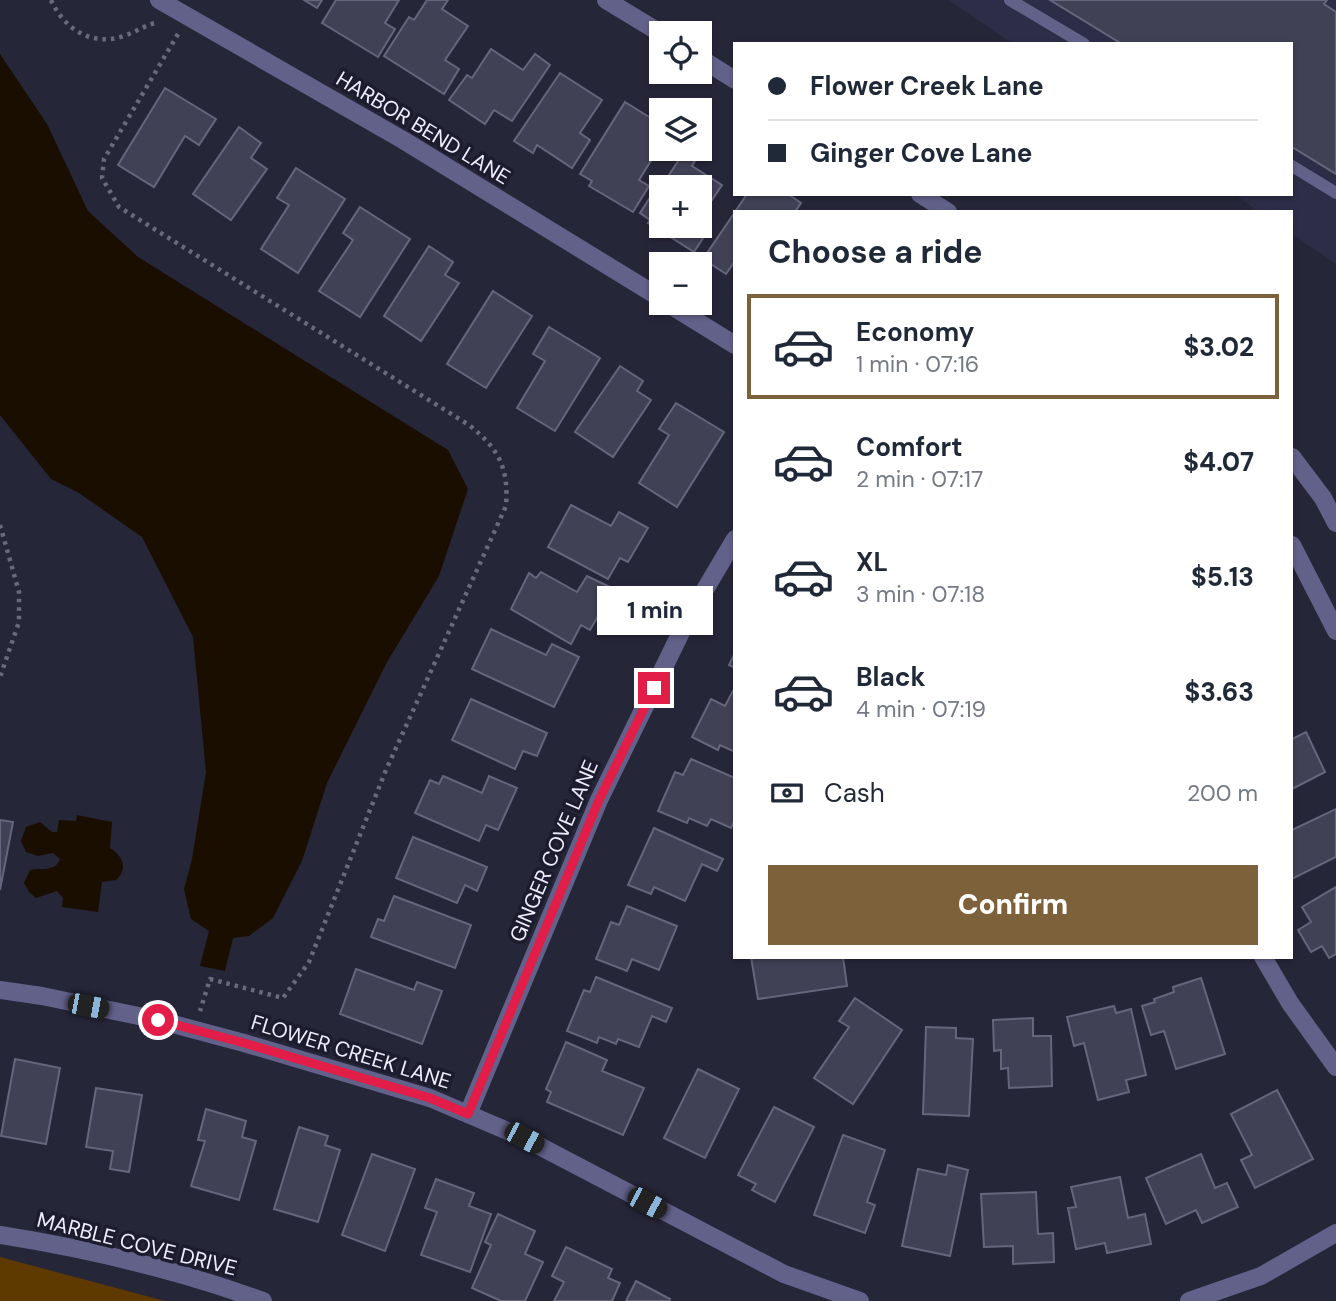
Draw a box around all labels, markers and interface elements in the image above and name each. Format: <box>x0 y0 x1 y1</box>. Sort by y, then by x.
map controls <box>649 21 712 315</box>
button: locate <box>649 21 712 84</box>
street label: HARBOR BEND LANE <box>331 65 515 191</box>
text: Flower Creek Lane <box>810 69 1044 103</box>
button: layers <box>649 98 712 161</box>
text: Ginger Cove Lane <box>810 136 1033 170</box>
button: + <box>649 175 712 238</box>
text: Choose a ride <box>768 231 983 273</box>
button: − <box>649 252 712 315</box>
icon: car <box>772 315 835 378</box>
text: Economy <box>856 315 974 349</box>
text: $3.02 <box>1184 330 1254 364</box>
text: 1 min · 07:16 <box>856 349 979 379</box>
icon: car <box>772 430 835 493</box>
text: Comfort <box>856 430 962 464</box>
text: $4.07 <box>1183 445 1254 479</box>
text: 2 min · 07:17 <box>856 464 983 494</box>
icon: car <box>772 545 835 608</box>
text: XL <box>856 545 888 579</box>
text: $5.13 <box>1191 560 1254 594</box>
text: 3 min · 07:18 <box>856 579 985 609</box>
callout: 1 min <box>596 586 712 636</box>
text: 1 min <box>627 595 683 625</box>
icon: car <box>772 660 835 723</box>
text: Black <box>856 660 926 694</box>
route end <box>638 672 670 704</box>
text: $3.63 <box>1184 675 1254 709</box>
text: 4 min · 07:19 <box>856 694 986 724</box>
street label: GINGER COVE LANE <box>503 756 605 946</box>
icon: cash <box>768 774 806 812</box>
text: Cash <box>824 776 885 810</box>
text: 200 m <box>1187 778 1258 808</box>
button: Confirm <box>768 865 1258 945</box>
car <box>66 992 111 1020</box>
route start <box>142 1004 174 1036</box>
street label: FLOWER CREEK LANE <box>248 1008 454 1096</box>
car <box>501 1119 548 1157</box>
car <box>624 1184 671 1222</box>
street label: MARBLE COVE DRIVE <box>34 1206 240 1282</box>

